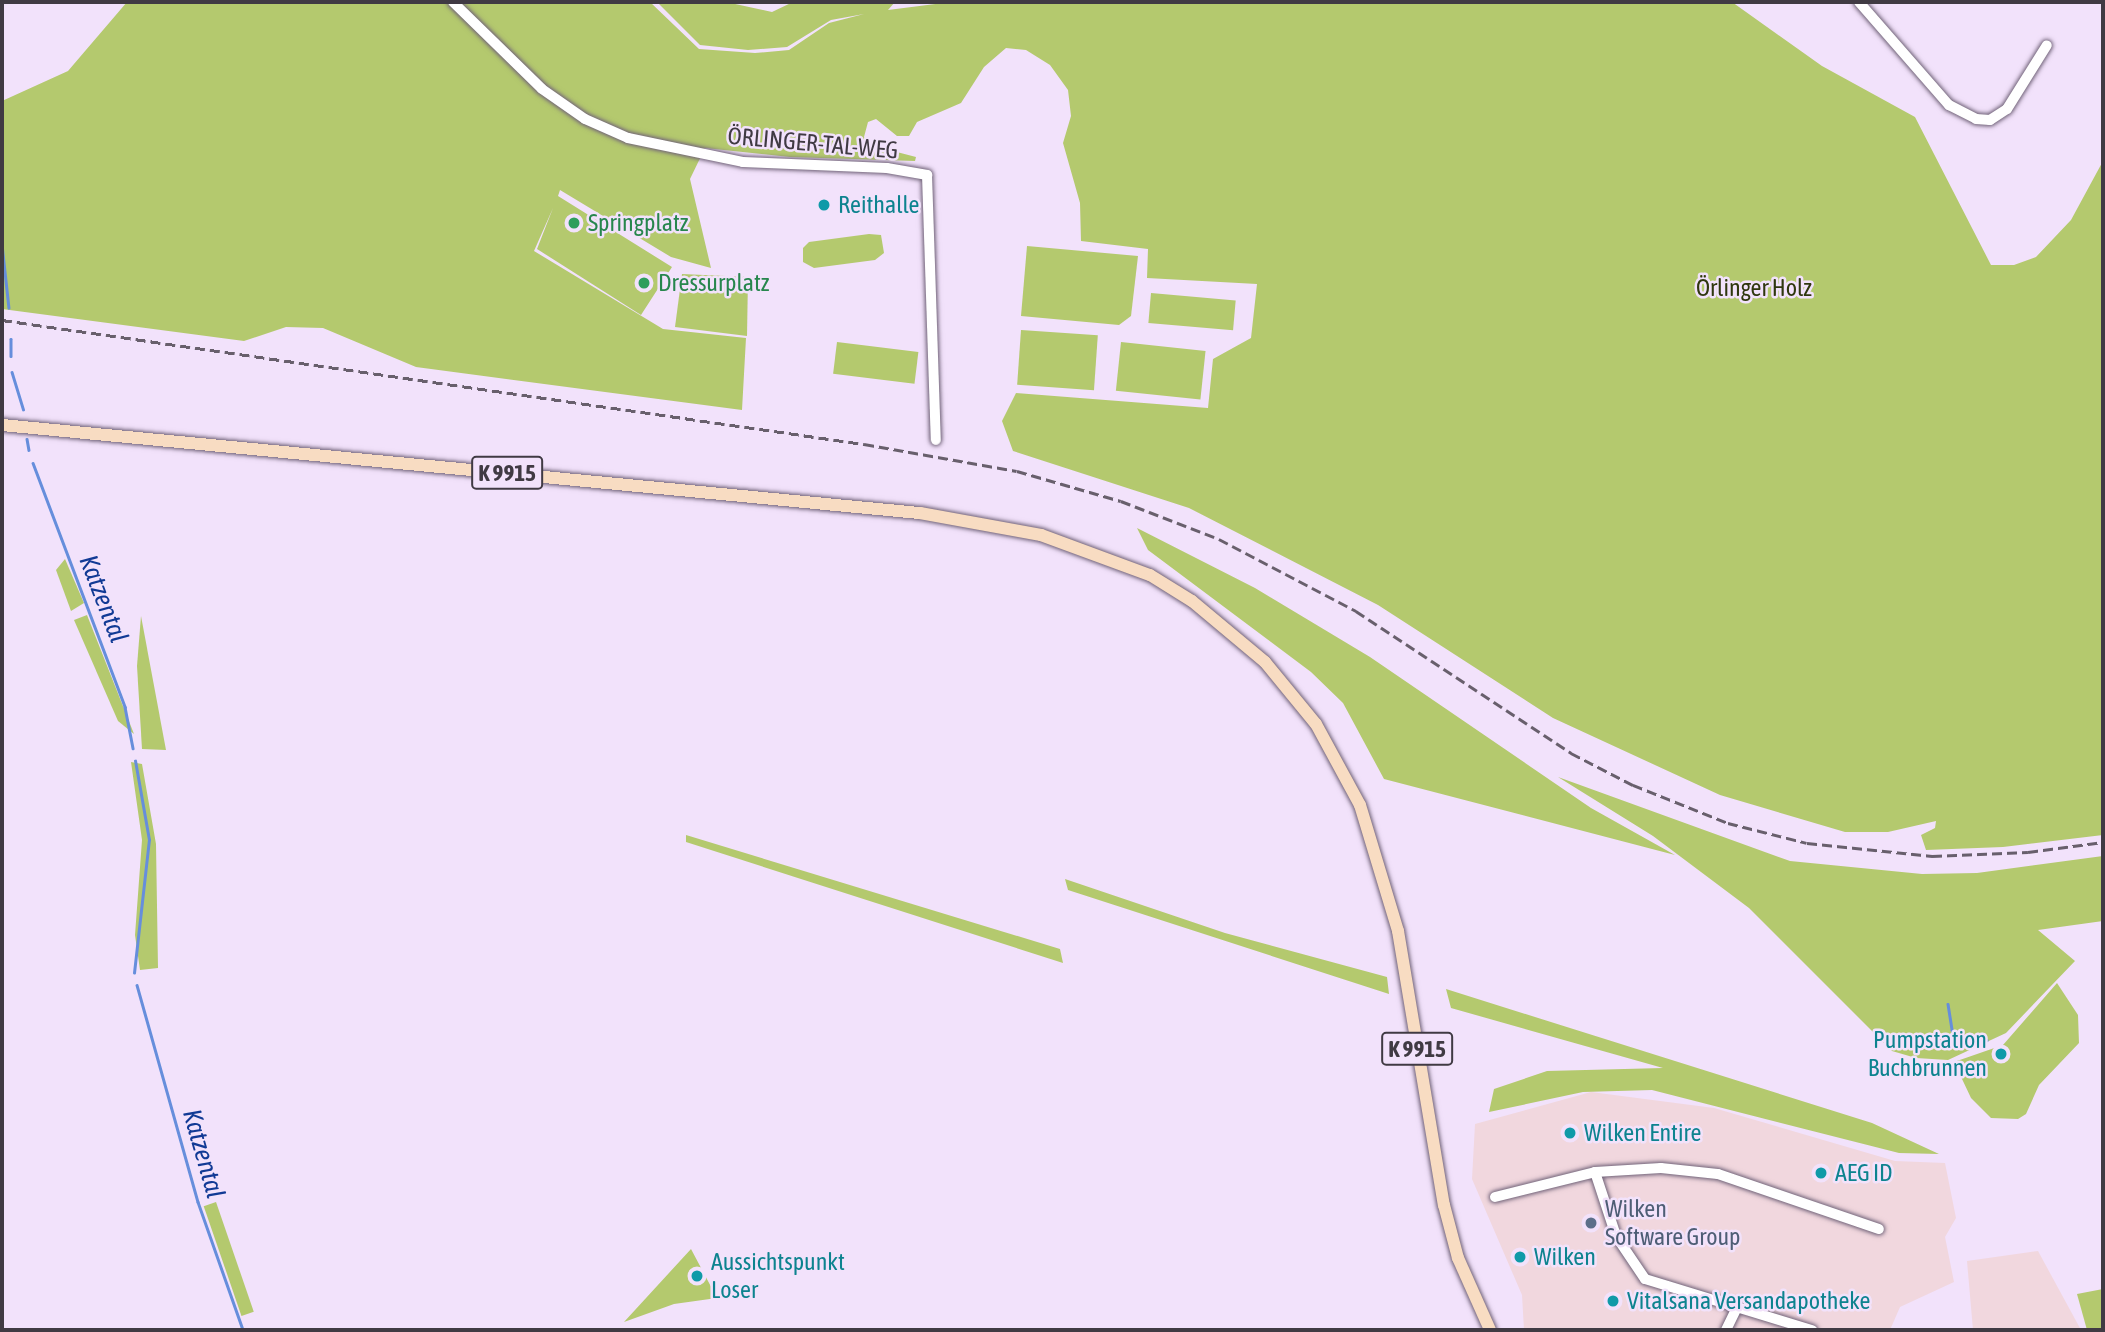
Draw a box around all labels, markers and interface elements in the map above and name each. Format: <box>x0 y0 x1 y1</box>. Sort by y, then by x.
street label: ÖRLINGER-TAL-WEG <box>727 121 899 165</box>
place label: Reithalle <box>838 191 920 219</box>
marker: Reithalle <box>816 197 832 213</box>
place label: Springplatz <box>588 209 688 237</box>
marker: Springplatz <box>566 215 582 231</box>
place label: Dressurplatz <box>658 269 769 297</box>
park label: Örlinger Holz <box>1696 274 1812 302</box>
marker: Dressurplatz <box>636 275 652 291</box>
road number: K 9915 <box>470 453 544 492</box>
water label: Katzental <box>72 551 134 647</box>
place label: Pumpstation Buchbrunnen <box>1868 1026 1987 1082</box>
road number: K 9915 <box>1380 1030 1454 1068</box>
marker: Pumpstation Buchbrunnen <box>1993 1046 2009 1062</box>
water label: Katzental <box>175 1106 231 1202</box>
place label: Wilken Entire <box>1584 1119 1701 1147</box>
marker: Wilken Entire <box>1562 1125 1578 1141</box>
place label: AEG ID <box>1835 1159 1893 1187</box>
marker: AEG ID <box>1813 1165 1829 1181</box>
place label: Wilken Software Group <box>1605 1195 1740 1251</box>
marker: Wilken Software Group <box>1583 1215 1599 1231</box>
place label: Wilken <box>1534 1243 1596 1271</box>
place label: Aussichtspunkt Loser <box>711 1248 845 1304</box>
marker: Wilken <box>1512 1249 1528 1265</box>
marker: Aussichtspunkt Loser <box>689 1268 705 1284</box>
place label: Vitalsana Versandapotheke <box>1627 1287 1870 1315</box>
marker: Vitalsana Versandapotheke <box>1605 1293 1621 1309</box>

